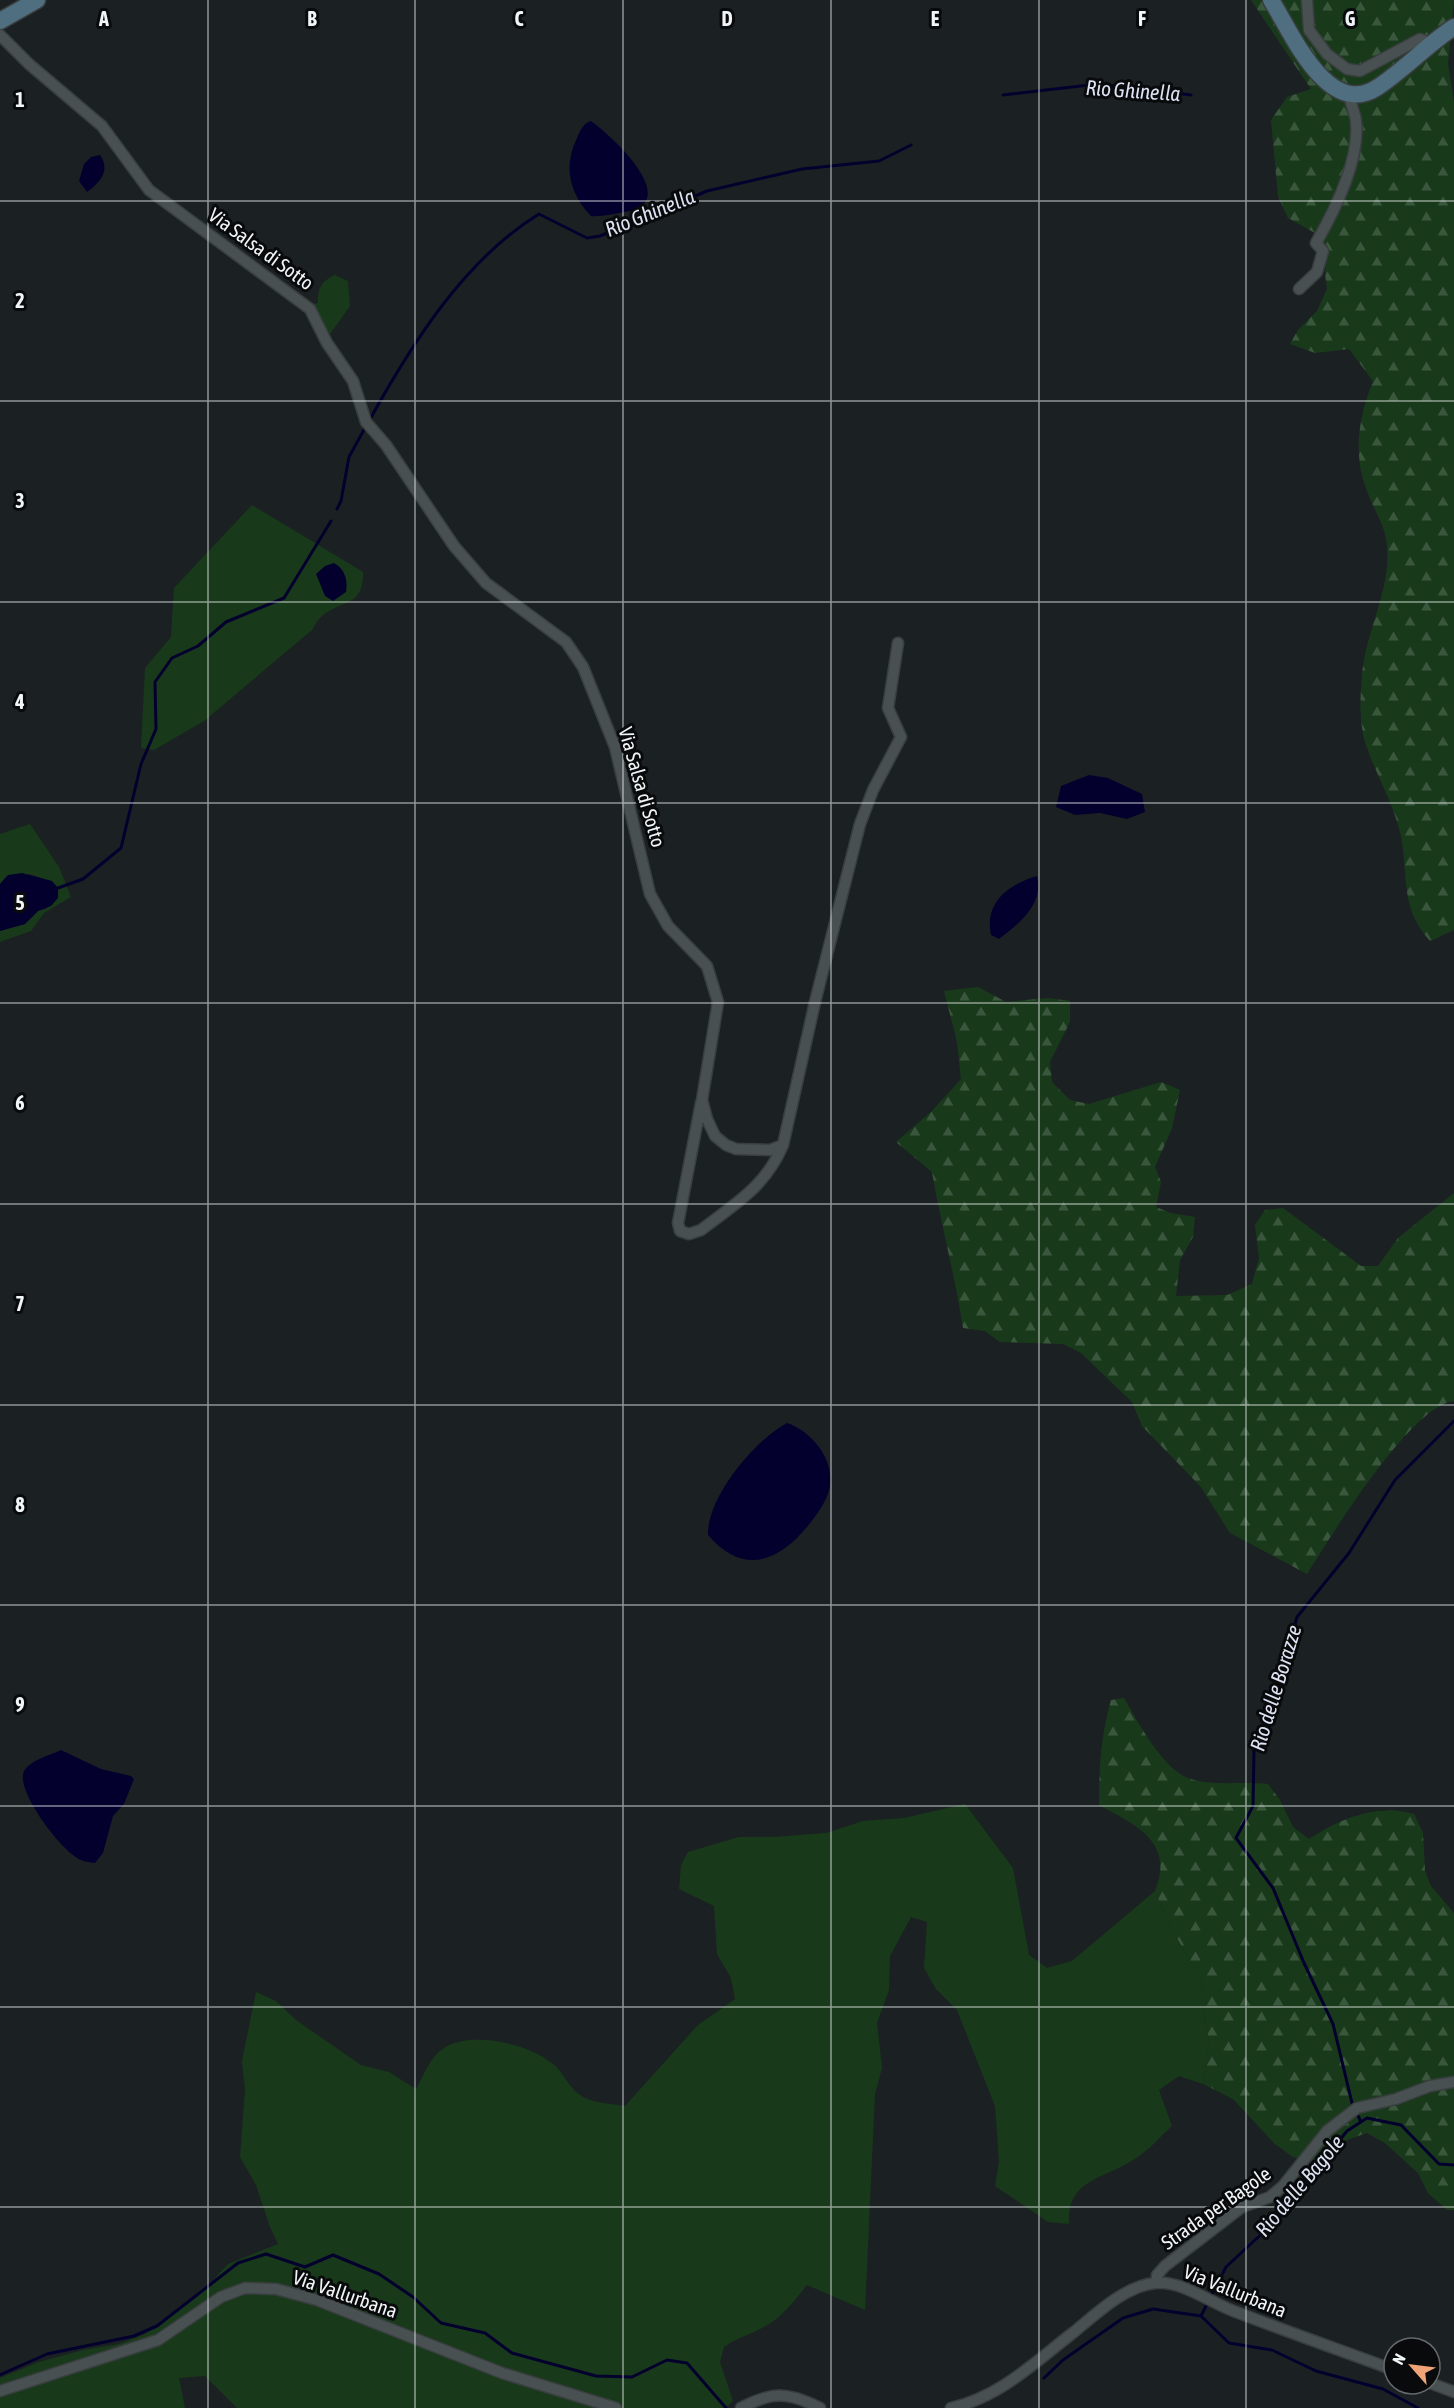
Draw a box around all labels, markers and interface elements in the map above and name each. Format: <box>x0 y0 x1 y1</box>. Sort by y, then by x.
text: A <box>98 7 109 30</box>
text: B <box>307 7 317 30</box>
text: C <box>515 7 524 30</box>
text: D <box>721 7 733 30</box>
text: E <box>931 7 940 30</box>
text: F <box>1138 7 1146 30</box>
text: G <box>1345 7 1356 30</box>
water label: Rio Ghinella <box>1085 75 1181 105</box>
text: 1 <box>15 88 25 111</box>
water label: Rio Ghinella <box>601 183 698 241</box>
street label: Via Salsa di Sotto <box>204 203 318 294</box>
text: 2 <box>15 289 25 312</box>
text: 3 <box>15 489 25 512</box>
text: 4 <box>14 690 25 713</box>
street label: Via Salsa di Sotto <box>614 724 671 850</box>
text: 5 <box>15 891 25 914</box>
text: 6 <box>15 1091 25 1114</box>
text: 7 <box>15 1292 25 1315</box>
text: 8 <box>15 1493 25 1516</box>
water label: Rio delle Borazze <box>1245 1622 1306 1754</box>
text: 9 <box>15 1693 25 1716</box>
water label: Rio delle Bagole <box>1250 2130 1348 2241</box>
street label: Strada per Bagole <box>1157 2161 1275 2254</box>
street label: Via Vallurbana <box>1180 2259 1290 2322</box>
street label: Via Vallurbana <box>290 2265 400 2322</box>
north arrow <box>1382 2336 1442 2396</box>
text: N <box>1389 2351 1409 2367</box>

